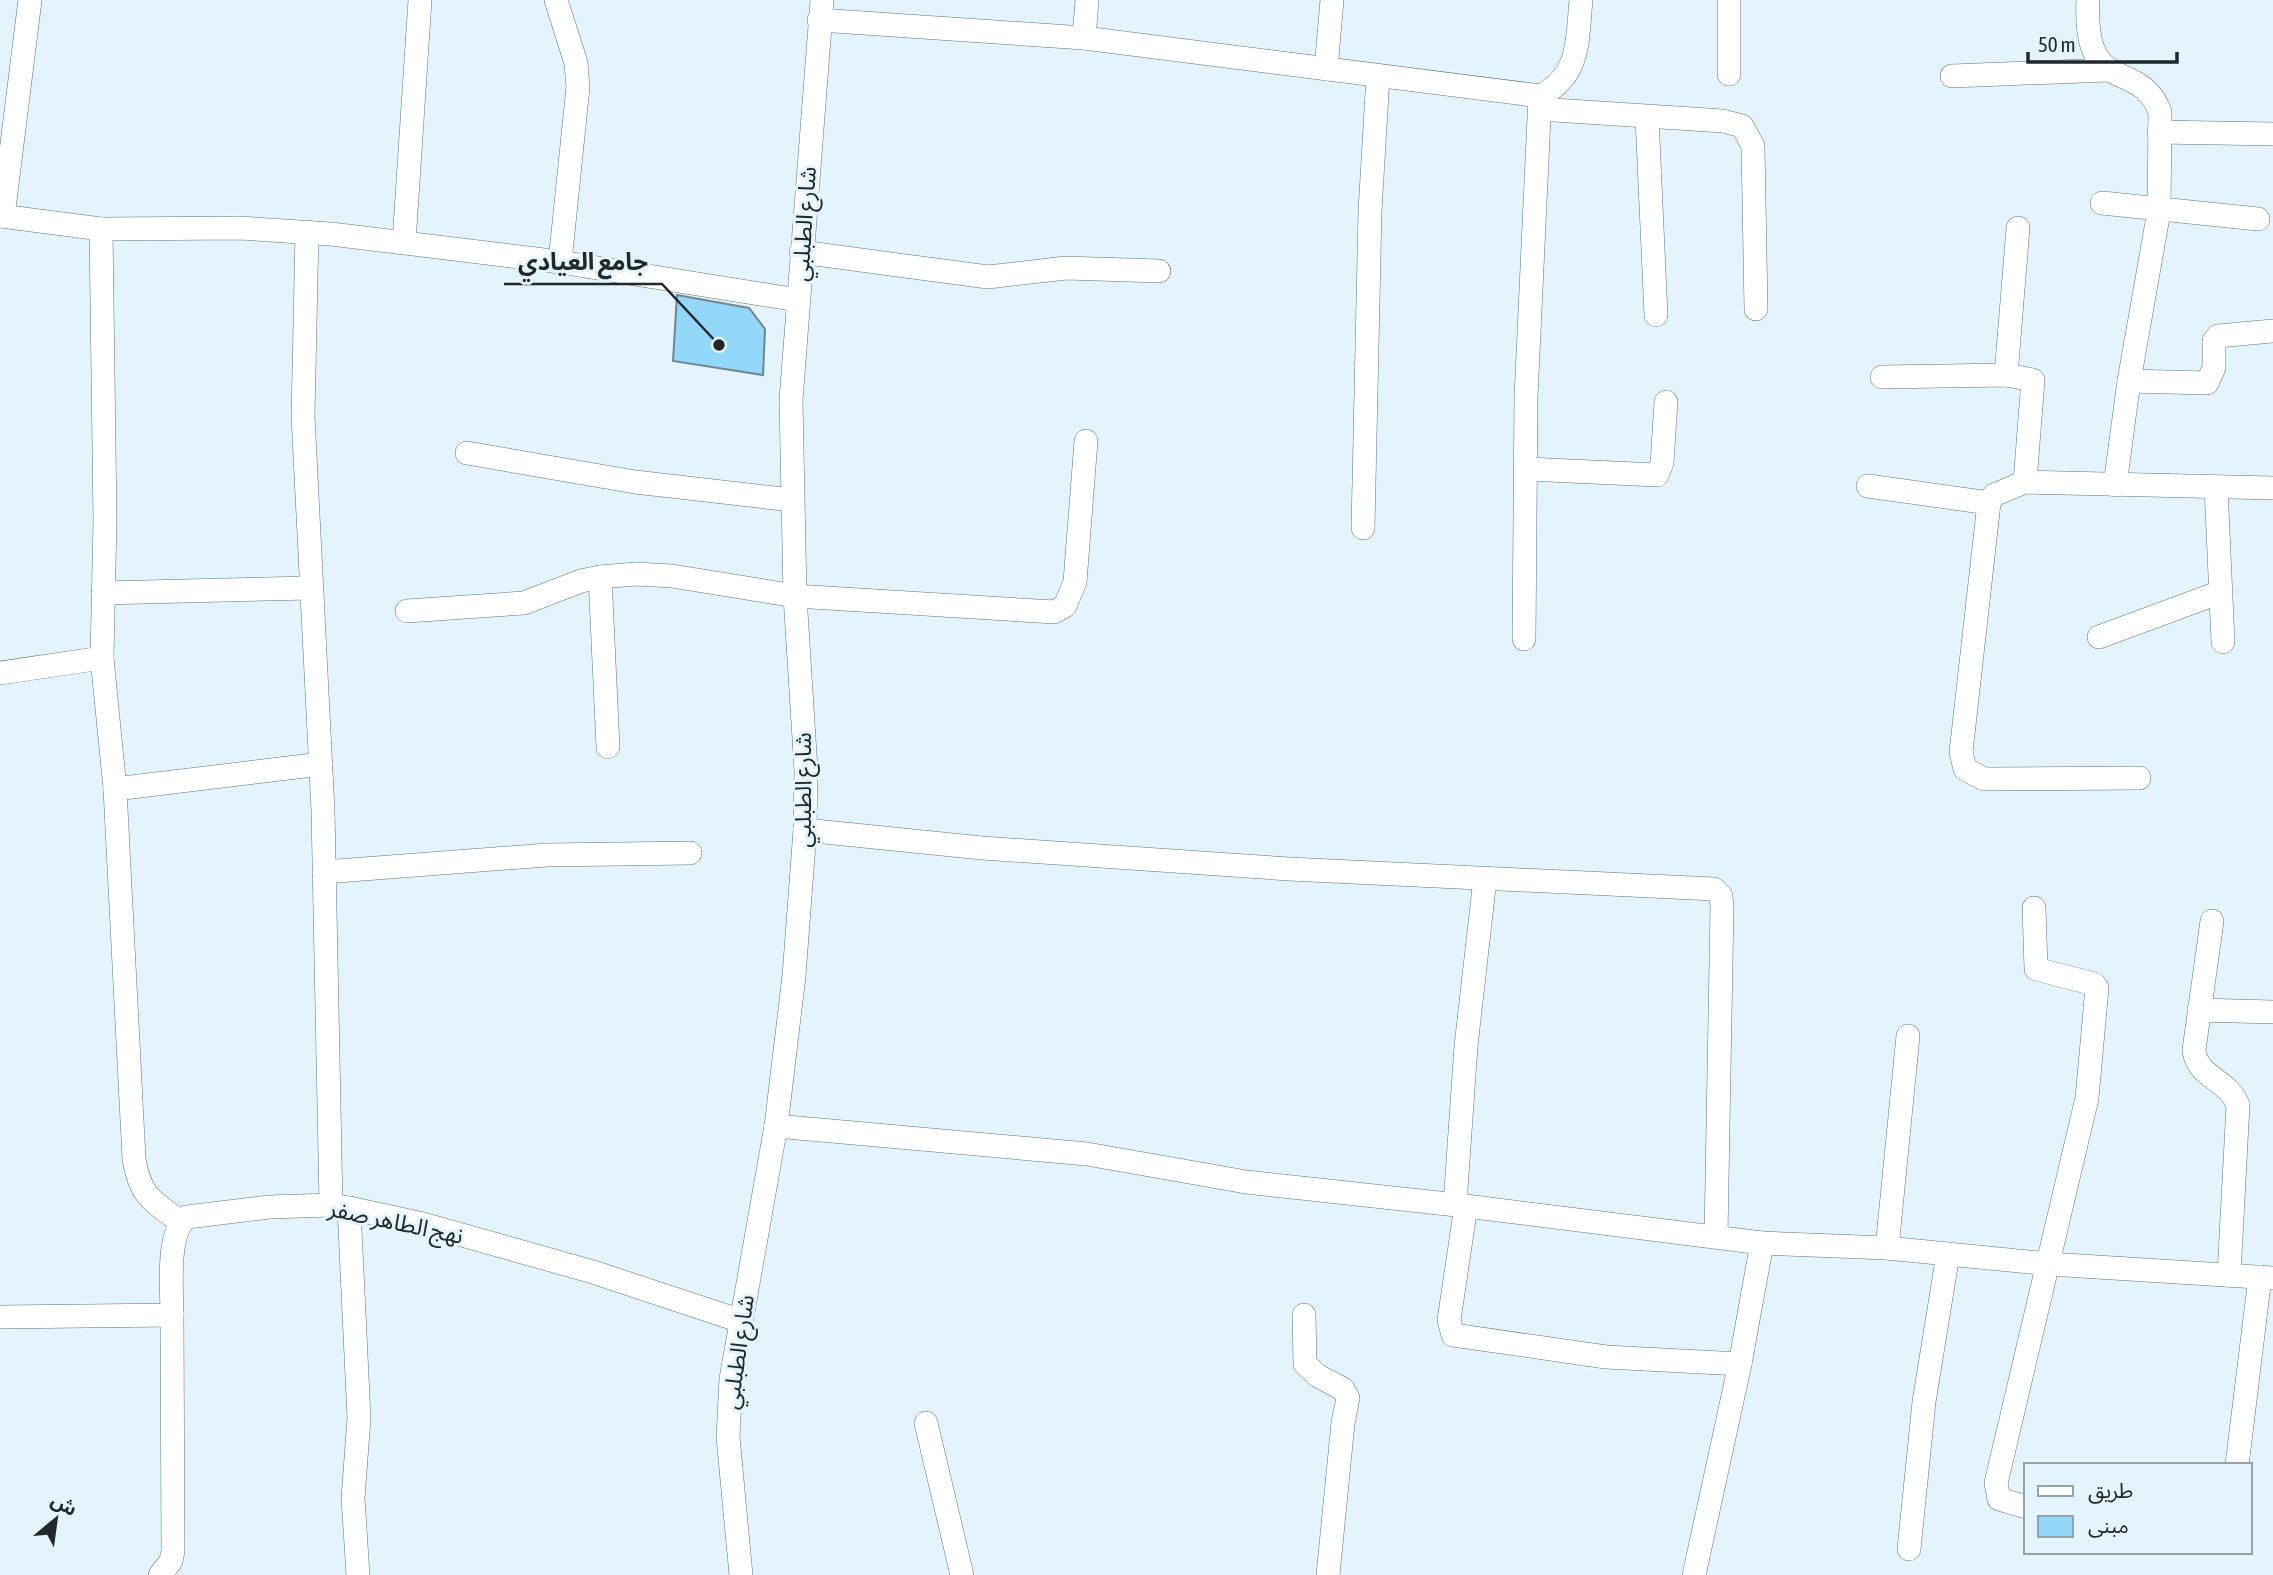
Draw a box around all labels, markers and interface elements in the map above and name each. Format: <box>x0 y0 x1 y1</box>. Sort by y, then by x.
scale bar <box>2028 21 2177 65</box>
text: 50 m <box>2038 32 2076 56</box>
street label: شارع الطبلبي <box>787 166 825 283</box>
callout: جامع العيادي <box>504 239 662 284</box>
text: جامع العيادي <box>518 248 648 282</box>
street label: شارع الطبلبي <box>790 732 820 848</box>
street label: نهج الطاهر صفر <box>324 1195 466 1253</box>
street label: شارع الطبلبي <box>717 1293 763 1412</box>
legend <box>2024 1463 2252 1554</box>
text: طريق <box>2088 1478 2133 1504</box>
north arrow <box>21 1484 91 1554</box>
text: ش <box>48 1488 81 1520</box>
text: مبنى <box>2088 1513 2129 1538</box>

